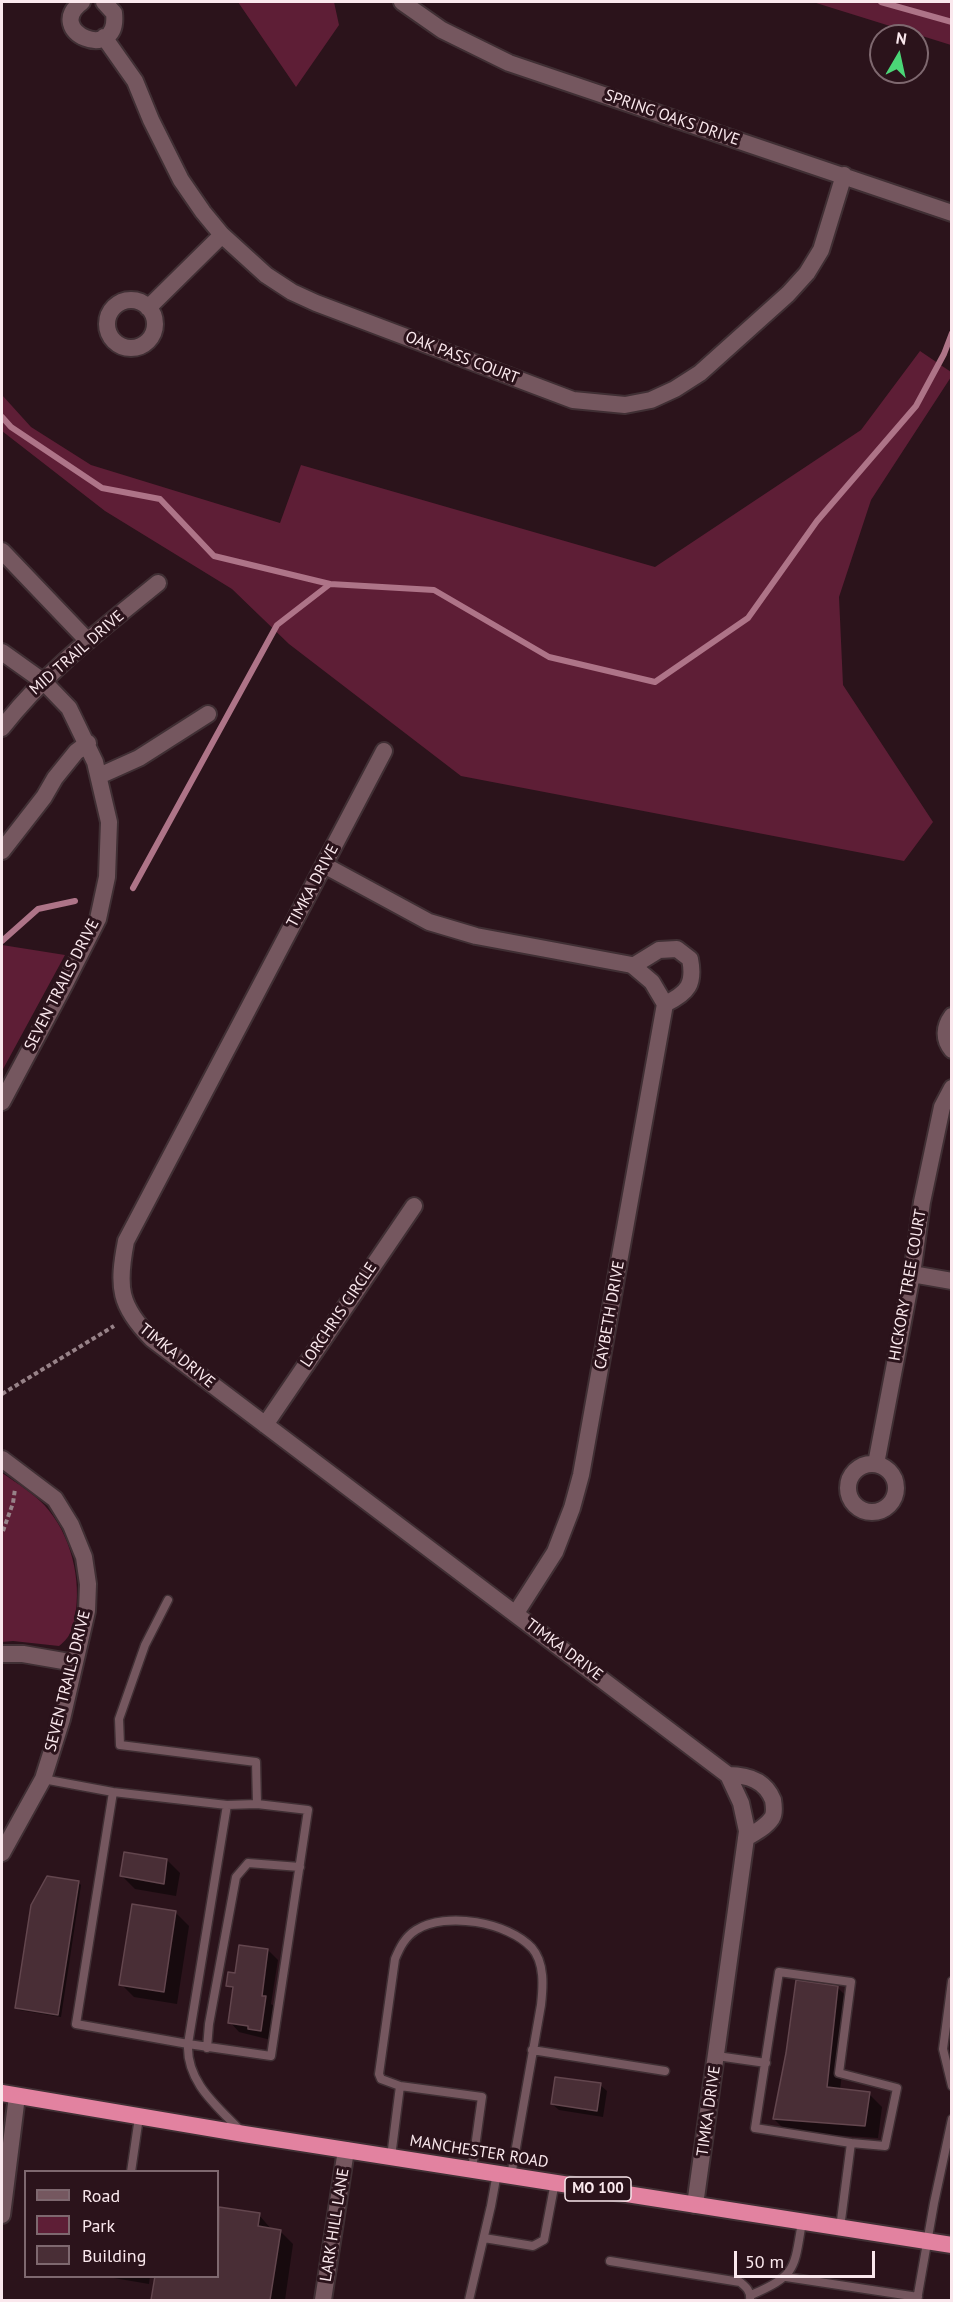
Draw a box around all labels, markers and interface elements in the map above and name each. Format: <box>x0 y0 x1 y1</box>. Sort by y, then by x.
north arrow <box>869 24 929 84</box>
text: N <box>895 27 908 49</box>
street label: SPRING OAKS DRIVE <box>602 86 742 150</box>
street label: OAK PASS COURT <box>403 328 521 388</box>
street label: MID TRAIL DRIVE <box>26 607 128 699</box>
street label: TIMKA DRIVE <box>283 841 343 931</box>
street label: SEVEN TRAILS DRIVE <box>21 916 103 1054</box>
street label: HICKORY TREE COURT <box>885 1208 931 1362</box>
street label: LORCHRIS CIRCLE <box>297 1259 381 1371</box>
street label: CAYBETH DRIVE <box>591 1259 629 1371</box>
street label: TIMKA DRIVE <box>135 1320 219 1392</box>
street label: SEVEN TRAILS DRIVE <box>41 1608 95 1754</box>
street label: TIMKA DRIVE <box>522 1615 606 1685</box>
street label: TIMKA DRIVE <box>693 2064 725 2158</box>
street label: MANCHESTER ROAD <box>408 2132 550 2172</box>
street label: LARK HILL LANE <box>317 2167 353 2283</box>
legend <box>24 2170 219 2278</box>
road number: MO 100 <box>565 2177 631 2201</box>
text: Road <box>82 2184 120 2207</box>
text: Park <box>82 2214 115 2237</box>
scale bar <box>737 2239 878 2277</box>
text: Building <box>82 2244 146 2267</box>
text: 50 m <box>745 2250 784 2273</box>

